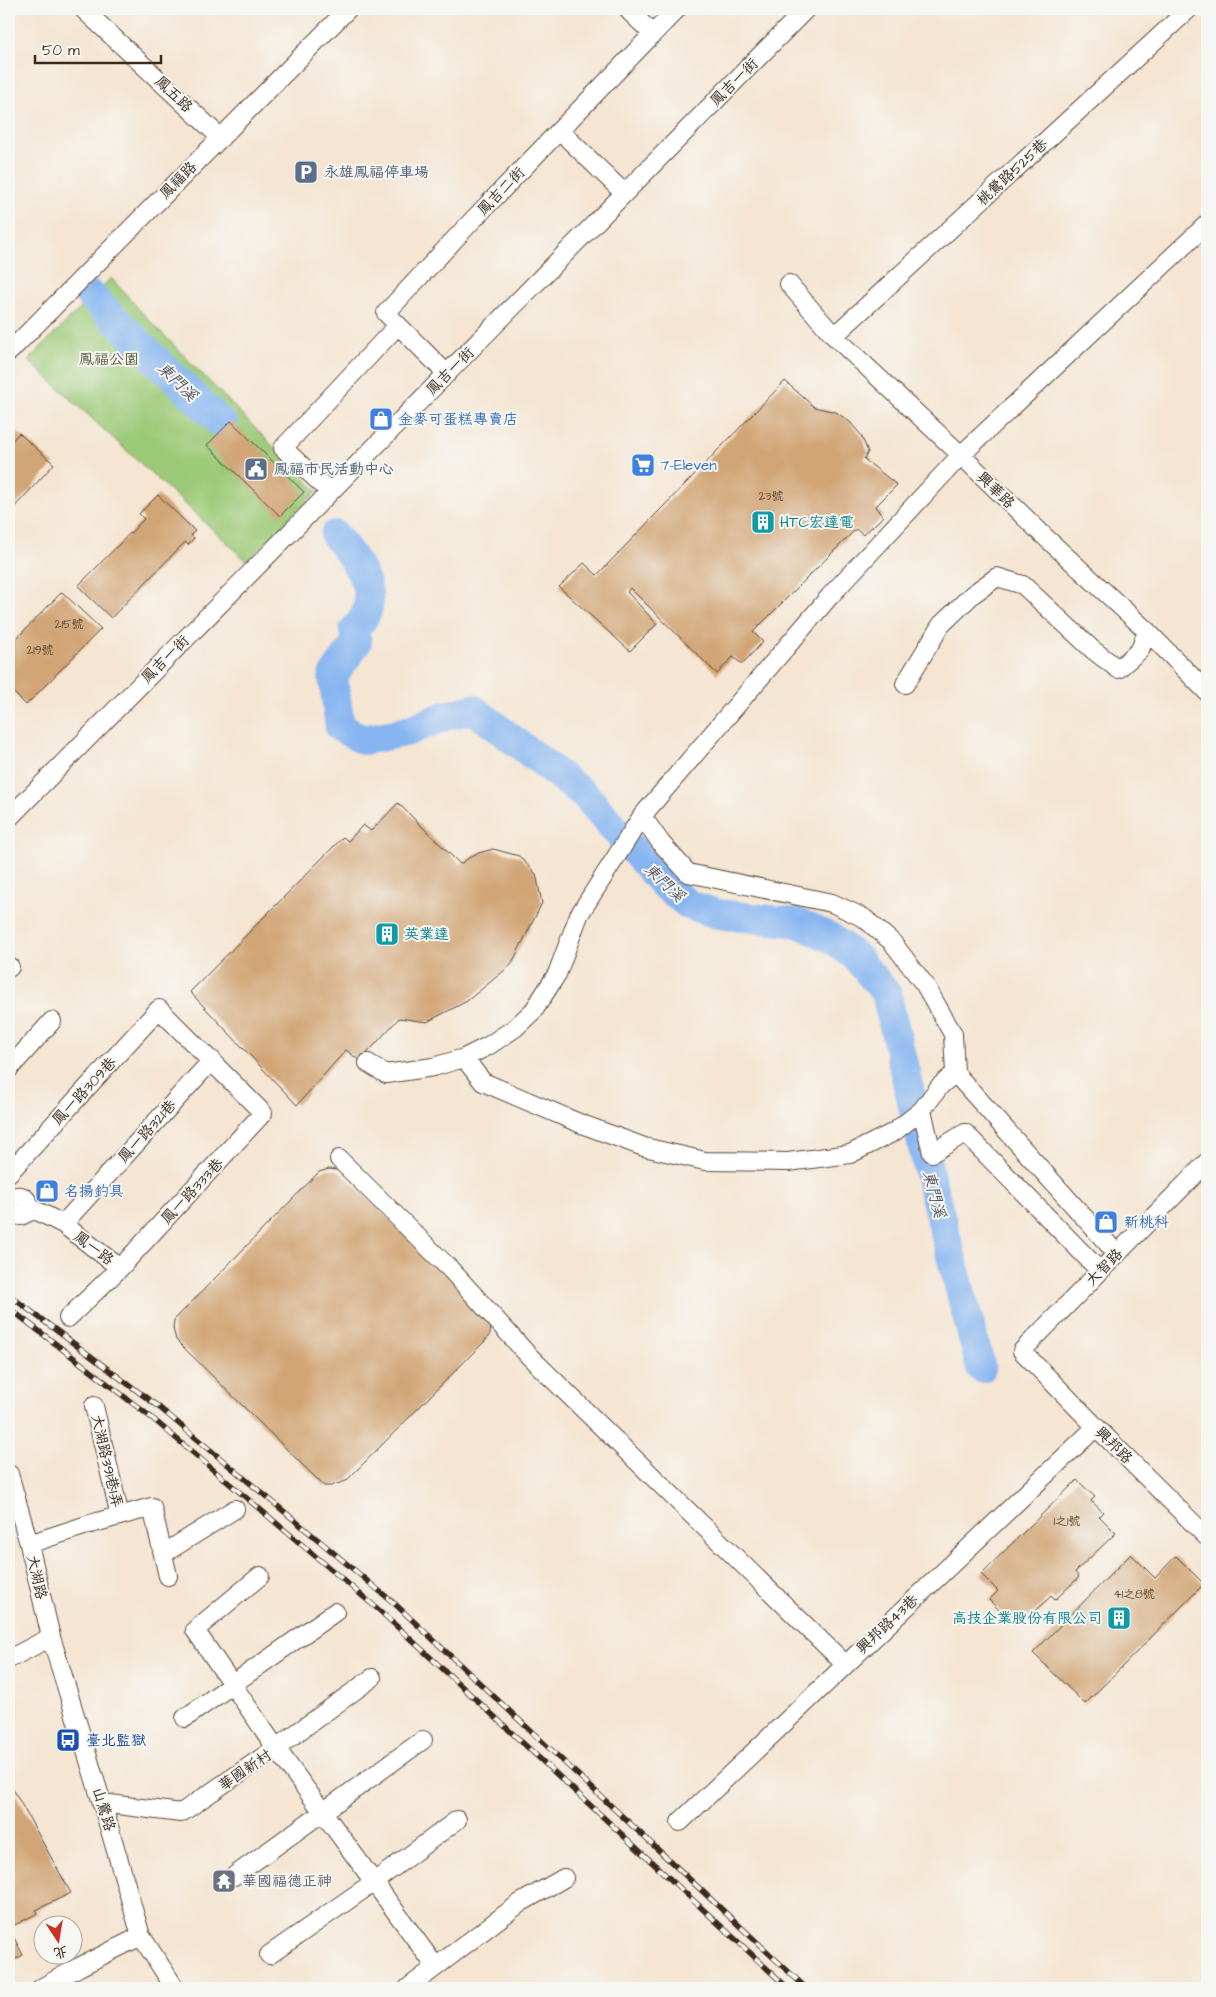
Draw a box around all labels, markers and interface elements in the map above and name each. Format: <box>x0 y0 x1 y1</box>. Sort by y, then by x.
scale bar <box>35 32 161 64</box>
text: 50 m <box>42 40 80 61</box>
street label: 鳳吉一街 <box>706 54 763 111</box>
street label: 鳳五路 <box>150 71 197 117</box>
street label: 桃鶯路525巷 <box>972 134 1052 211</box>
street label: 鳳福路 <box>155 157 202 204</box>
parking icon: 永雄鳳福停車場 <box>293 159 319 185</box>
place label: 永雄鳳福停車場 <box>324 162 429 183</box>
street label: 鳳吉二街 <box>473 162 530 220</box>
street label: 鳳吉一街 <box>422 343 479 400</box>
park label: 鳳福公園 <box>79 349 139 370</box>
water label: 東門溪 <box>152 357 203 407</box>
shop icon: 金麥可蛋糕專賣店 <box>368 406 394 432</box>
place label: 金麥可蛋糕專賣店 <box>398 409 518 430</box>
supermarket icon: 7-Eleven <box>630 452 656 478</box>
place label: 7-Eleven <box>660 455 717 476</box>
public building icon: 鳳福市民活動中心 <box>243 456 269 482</box>
place label: 鳳福市民活動中心 <box>274 459 394 480</box>
street label: 興華路 <box>972 467 1019 514</box>
house number: 23號 <box>759 488 783 505</box>
building icon: HTC宏達電 <box>750 509 776 535</box>
place label: HTC宏達電 <box>780 512 854 533</box>
house number: 215號 <box>55 616 83 633</box>
street label: 鳳吉一街 <box>137 631 194 688</box>
house number: 219號 <box>26 642 54 659</box>
water label: 東門溪 <box>639 858 690 908</box>
building icon: 英業達 <box>374 921 400 947</box>
place label: 英業達 <box>404 924 449 945</box>
street label: 鳳一路309巷 <box>47 1053 121 1130</box>
street label: 鳳一路321巷 <box>113 1095 181 1167</box>
street label: 鳳一路333巷 <box>156 1154 228 1229</box>
water label: 東門溪 <box>917 1168 951 1221</box>
shop icon: 名揚釣具 <box>34 1178 60 1204</box>
place label: 名揚釣具 <box>64 1181 124 1202</box>
shop icon: 新桃科 <box>1093 1209 1119 1235</box>
place label: 新桃科 <box>1124 1212 1169 1233</box>
street label: 鳳一路 <box>69 1226 118 1270</box>
street label: 大智路 <box>1081 1244 1128 1291</box>
street label: 大湖路391巷1弄 <box>86 1412 127 1510</box>
street label: 興邦路 <box>1090 1422 1137 1469</box>
house number: 1之1號 <box>1053 1513 1081 1530</box>
street label: 大湖路 <box>21 1553 52 1601</box>
house number: 41之8號 <box>1113 1586 1155 1603</box>
street label: 興邦路43巷 <box>852 1590 923 1659</box>
building icon: 高技企業股份有限公司 <box>1106 1605 1132 1631</box>
place label: 高技企業股份有限公司 <box>952 1608 1102 1629</box>
bus stop icon: 臺北監獄 <box>55 1727 81 1753</box>
place label: 臺北監獄 <box>86 1730 146 1751</box>
street label: 華國新村 <box>215 1745 276 1796</box>
street label: 山鶯路 <box>87 1785 120 1834</box>
temple icon: 華國福德正神 <box>211 1868 237 1894</box>
place label: 華國福德正神 <box>242 1871 332 1892</box>
north arrow <box>32 1914 82 1964</box>
text: 北 <box>52 1941 69 1963</box>

